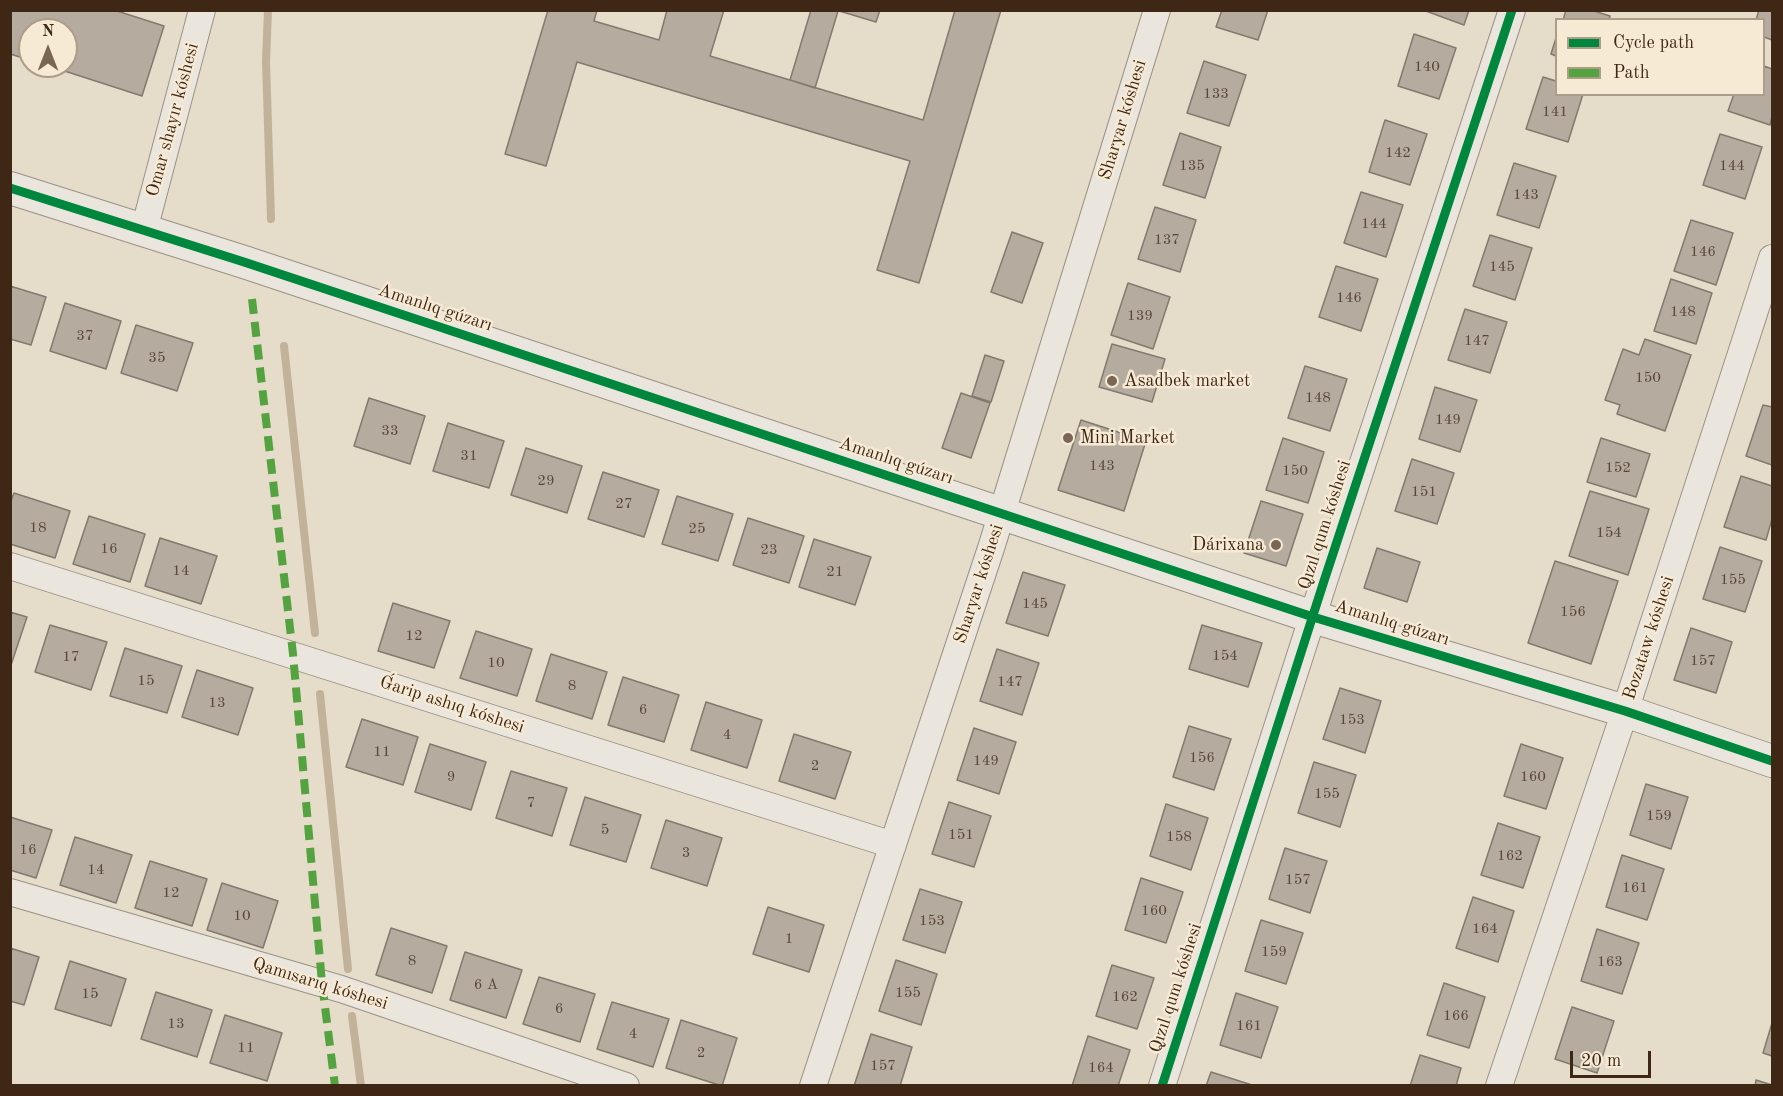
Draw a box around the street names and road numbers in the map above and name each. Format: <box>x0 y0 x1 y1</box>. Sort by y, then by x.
street label: Omar shayır kóshesi <box>142 41 204 199</box>
street label: Sharyar kóshesi <box>1094 57 1152 183</box>
street label: Amanlıq gúzarı <box>375 279 495 337</box>
street label: Amanlıq gúzarı <box>836 432 956 490</box>
street label: Qızıl qum kóshesi <box>1294 457 1356 593</box>
street label: Sharyar kóshesi <box>950 522 1008 646</box>
street label: Bozataw kóshesi <box>1619 573 1679 703</box>
street label: Amanlıq gúzarı <box>1332 595 1452 651</box>
street label: Ǵarip ashıq kóshesi <box>377 671 527 739</box>
street label: Qızıl qum kóshesi <box>1145 920 1207 1056</box>
street label: Qamısarıq kóshesi <box>250 953 390 1015</box>

